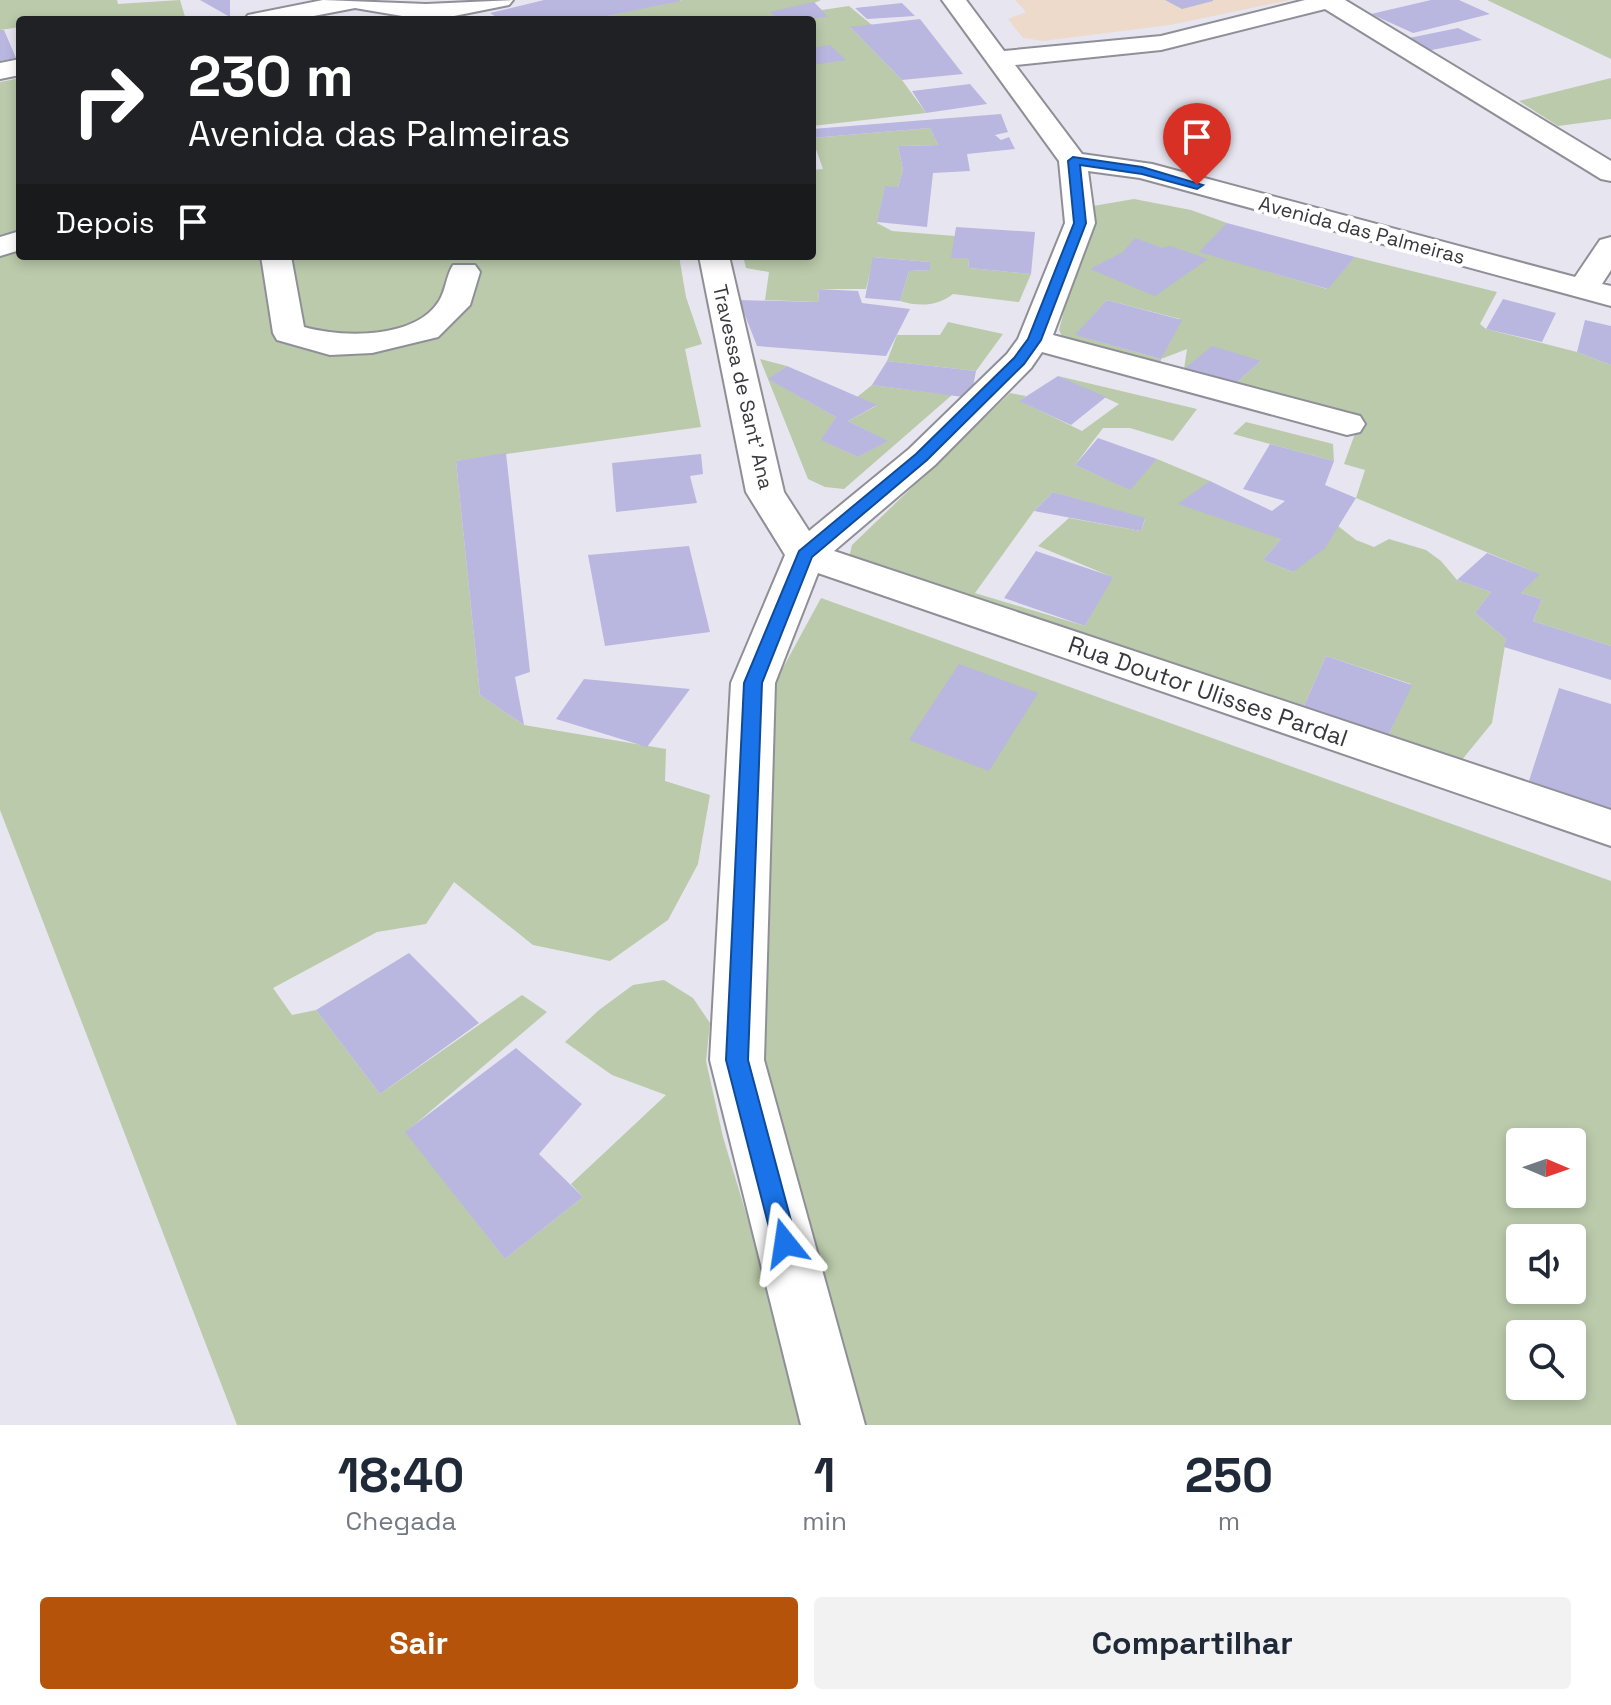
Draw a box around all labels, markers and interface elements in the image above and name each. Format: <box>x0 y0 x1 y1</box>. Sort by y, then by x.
text: 230 m <box>188 41 354 112</box>
icon: right <box>56 48 160 152</box>
pin <box>1163 103 1231 185</box>
text: Avenida das Palmeiras <box>188 111 570 157</box>
icon: arrive <box>1175 115 1219 159</box>
street label: Avenida das Palmeiras <box>1256 190 1468 270</box>
icon: arrive <box>171 200 215 244</box>
text: Depois <box>56 203 155 242</box>
street label: Travessa de Sant' Ana <box>707 282 779 492</box>
street label: Rua Doutor Ulisses Pardal <box>1064 629 1352 753</box>
north arrow <box>1506 1128 1586 1208</box>
map controls <box>1506 1128 1586 1400</box>
position arrow <box>743 1201 827 1285</box>
button: sound <box>1506 1224 1586 1304</box>
button: search <box>1506 1320 1586 1400</box>
text: 18:40 <box>338 1445 464 1506</box>
text: 1 <box>814 1445 835 1506</box>
text: 250 <box>1185 1445 1273 1506</box>
text: Chegada <box>346 1504 457 1538</box>
text: min <box>802 1504 847 1538</box>
text: m <box>1218 1504 1240 1538</box>
button: Sair <box>40 1597 798 1689</box>
button: Compartilhar <box>814 1597 1571 1689</box>

